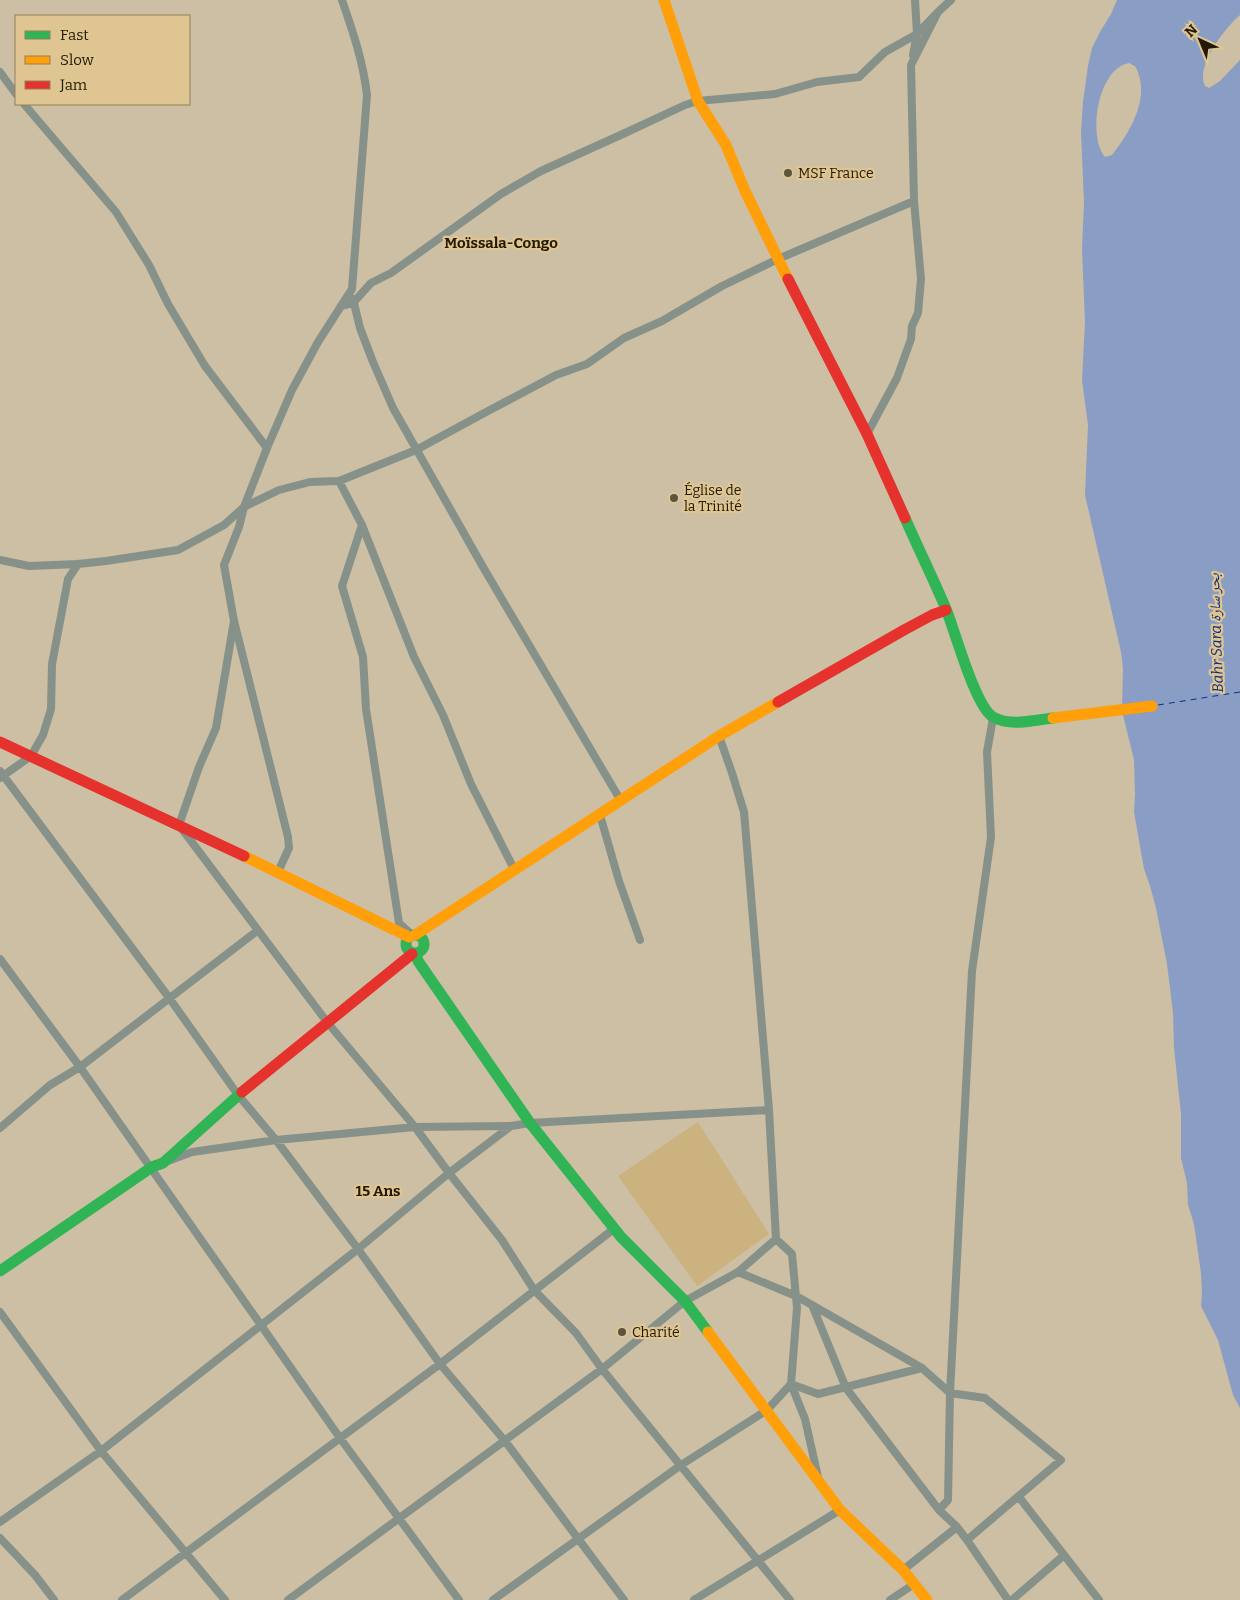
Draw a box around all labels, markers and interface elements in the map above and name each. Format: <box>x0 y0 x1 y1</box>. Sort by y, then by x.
legend <box>15 15 190 105</box>
north arrow <box>1175 15 1225 65</box>
text: N <box>1182 21 1201 41</box>
text: Fast <box>60 26 89 44</box>
text: Slow <box>60 51 95 69</box>
text: Jam <box>59 76 88 94</box>
place label: MSF France <box>798 165 874 182</box>
marker: MSF France <box>782 167 794 179</box>
district label: Moïssala-Congo <box>444 234 558 252</box>
place label: Église de la Trinité <box>684 481 742 515</box>
marker: Église de la Trinité <box>668 492 680 504</box>
water label: Bahr Sara بحر سارة <box>1205 572 1227 693</box>
district label: 15 Ans <box>356 1182 401 1200</box>
place label: Charité <box>632 1324 680 1341</box>
marker: Charité <box>616 1326 628 1338</box>

